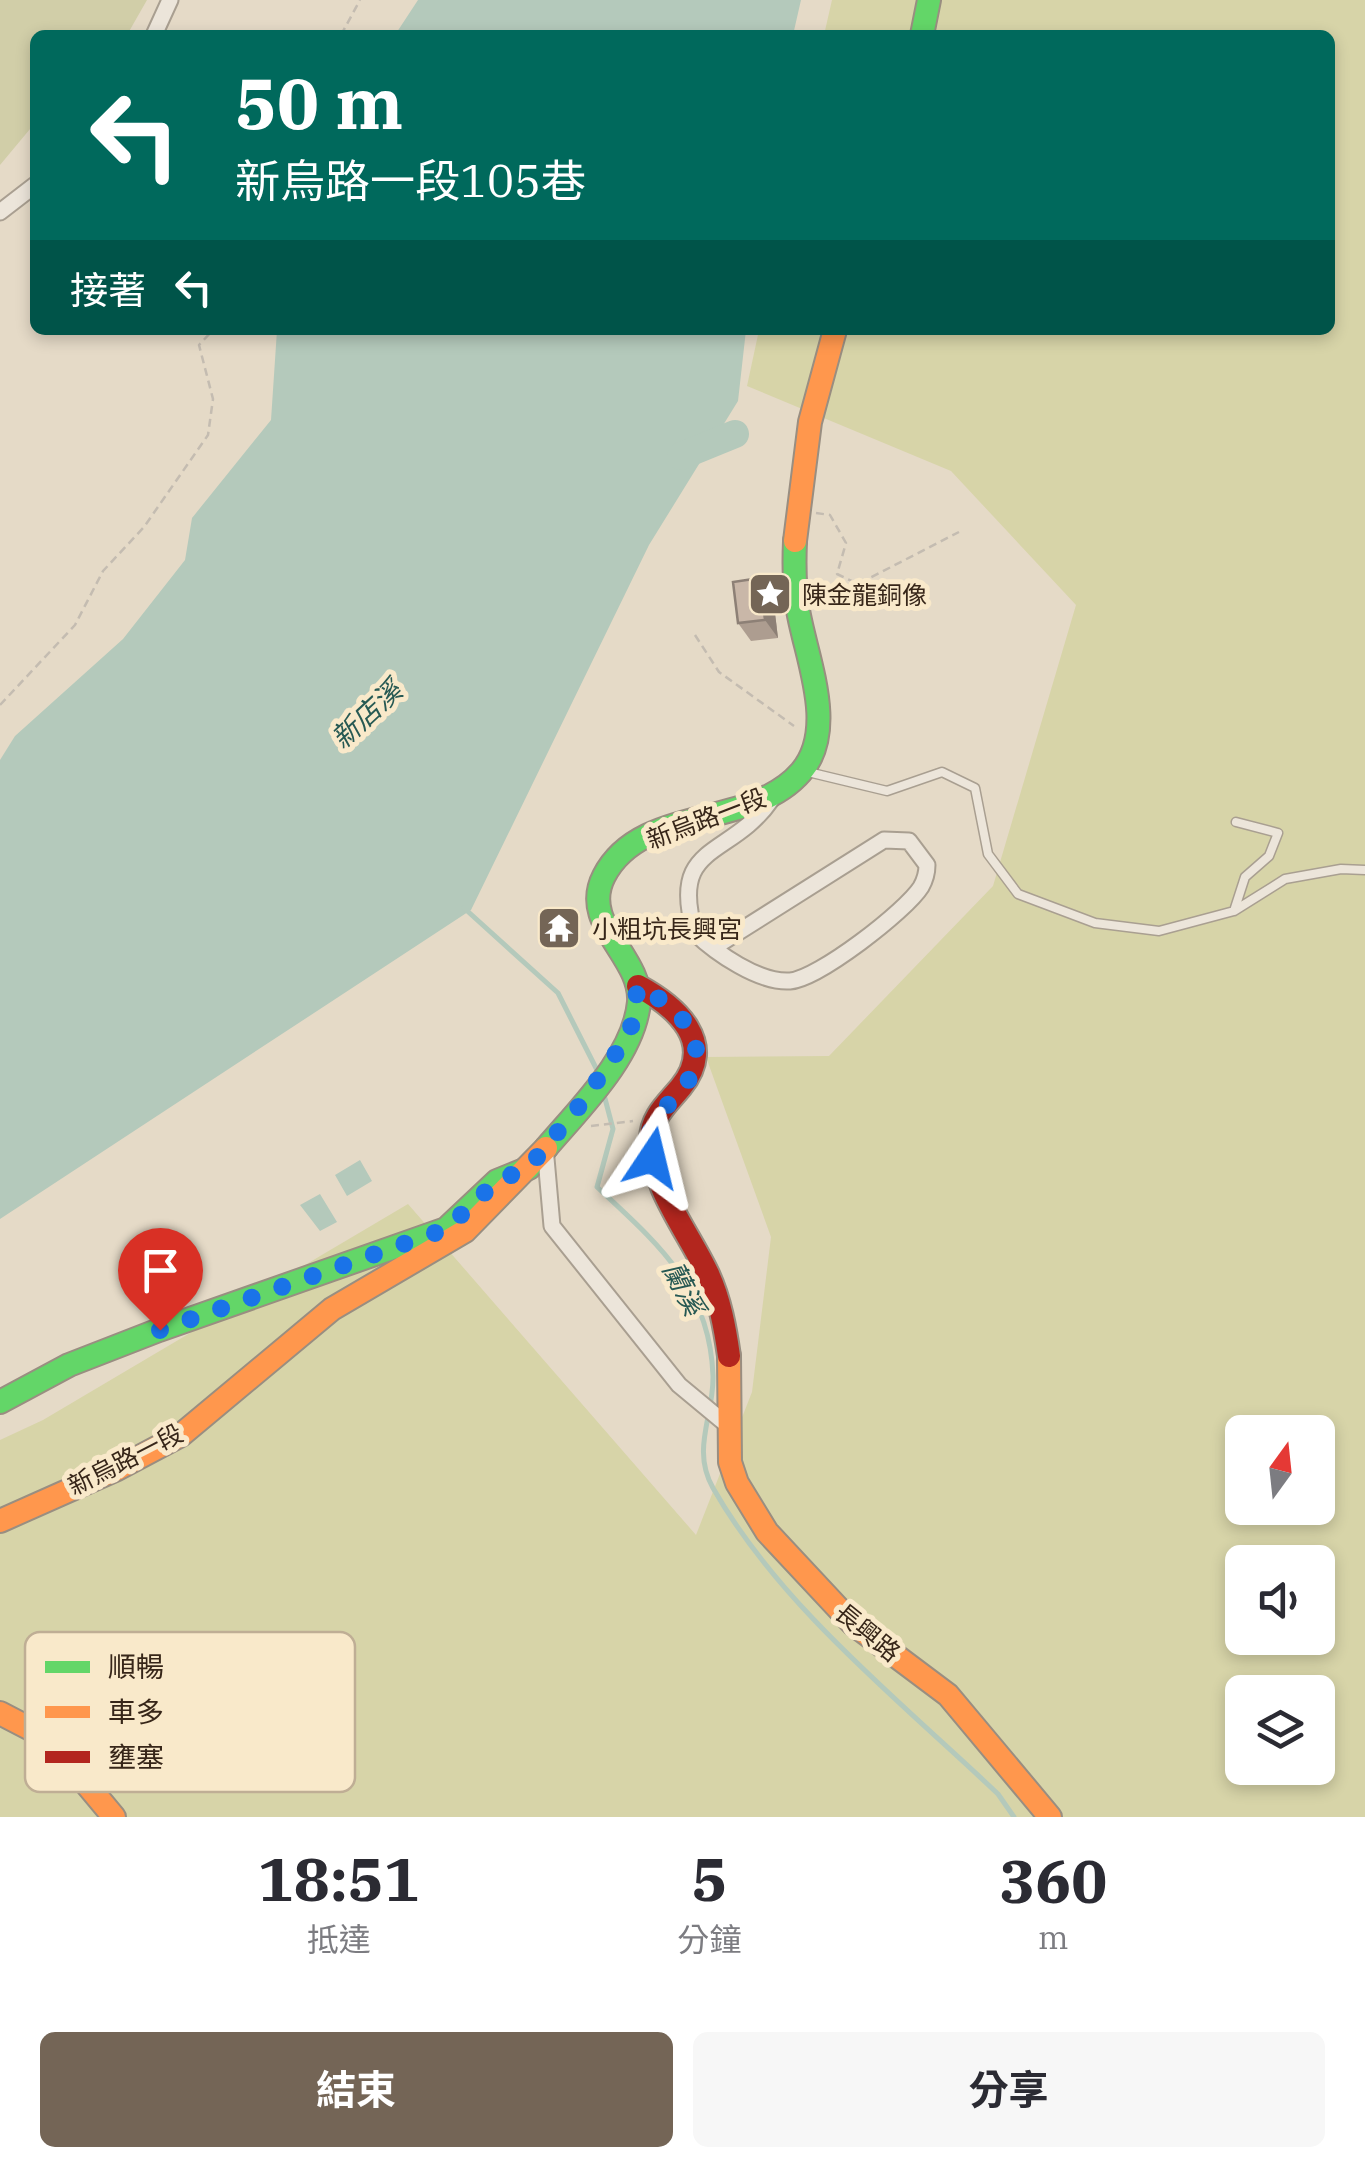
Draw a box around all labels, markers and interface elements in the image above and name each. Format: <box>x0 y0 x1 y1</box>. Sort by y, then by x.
text: 50 m <box>235 57 403 148</box>
icon: left <box>70 70 200 200</box>
text: 新烏路一段105巷 <box>235 151 586 209</box>
icon: left <box>166 260 221 315</box>
text: 接著 <box>70 265 146 314</box>
place icon: 陳金龍銅像 <box>747 571 793 617</box>
place label: 陳金龍銅像 <box>802 578 927 611</box>
water label: 新店溪 <box>323 669 412 756</box>
street label: 新烏路一段 <box>642 780 770 856</box>
temple icon: 小粗坑長興宮 <box>536 905 582 951</box>
place label: 小粗坑長興宮 <box>592 912 742 945</box>
position arrow <box>600 1106 704 1210</box>
pin <box>118 1228 203 1331</box>
icon: arrive <box>133 1243 188 1298</box>
water label: 蘭溪 <box>655 1255 715 1325</box>
north arrow <box>1225 1415 1335 1525</box>
map controls <box>1225 1415 1335 1785</box>
street label: 新烏路一段 <box>62 1416 188 1502</box>
button: sound <box>1225 1545 1335 1655</box>
street label: 長興路 <box>828 1596 908 1668</box>
legend <box>25 1632 355 1792</box>
text: 順暢 <box>108 1648 164 1685</box>
button: layers <box>1225 1675 1335 1785</box>
text: 車多 <box>108 1693 164 1730</box>
text: 壅塞 <box>108 1738 164 1775</box>
text: 18:51 <box>258 1839 420 1918</box>
text: 5 <box>692 1839 728 1918</box>
text: 360 <box>999 1841 1107 1920</box>
text: m <box>1038 1916 1069 1958</box>
text: 抵達 <box>307 1918 371 1960</box>
text: 分鐘 <box>678 1918 742 1960</box>
button: 結束 <box>40 2032 673 2147</box>
button: 分享 <box>693 2032 1325 2147</box>

